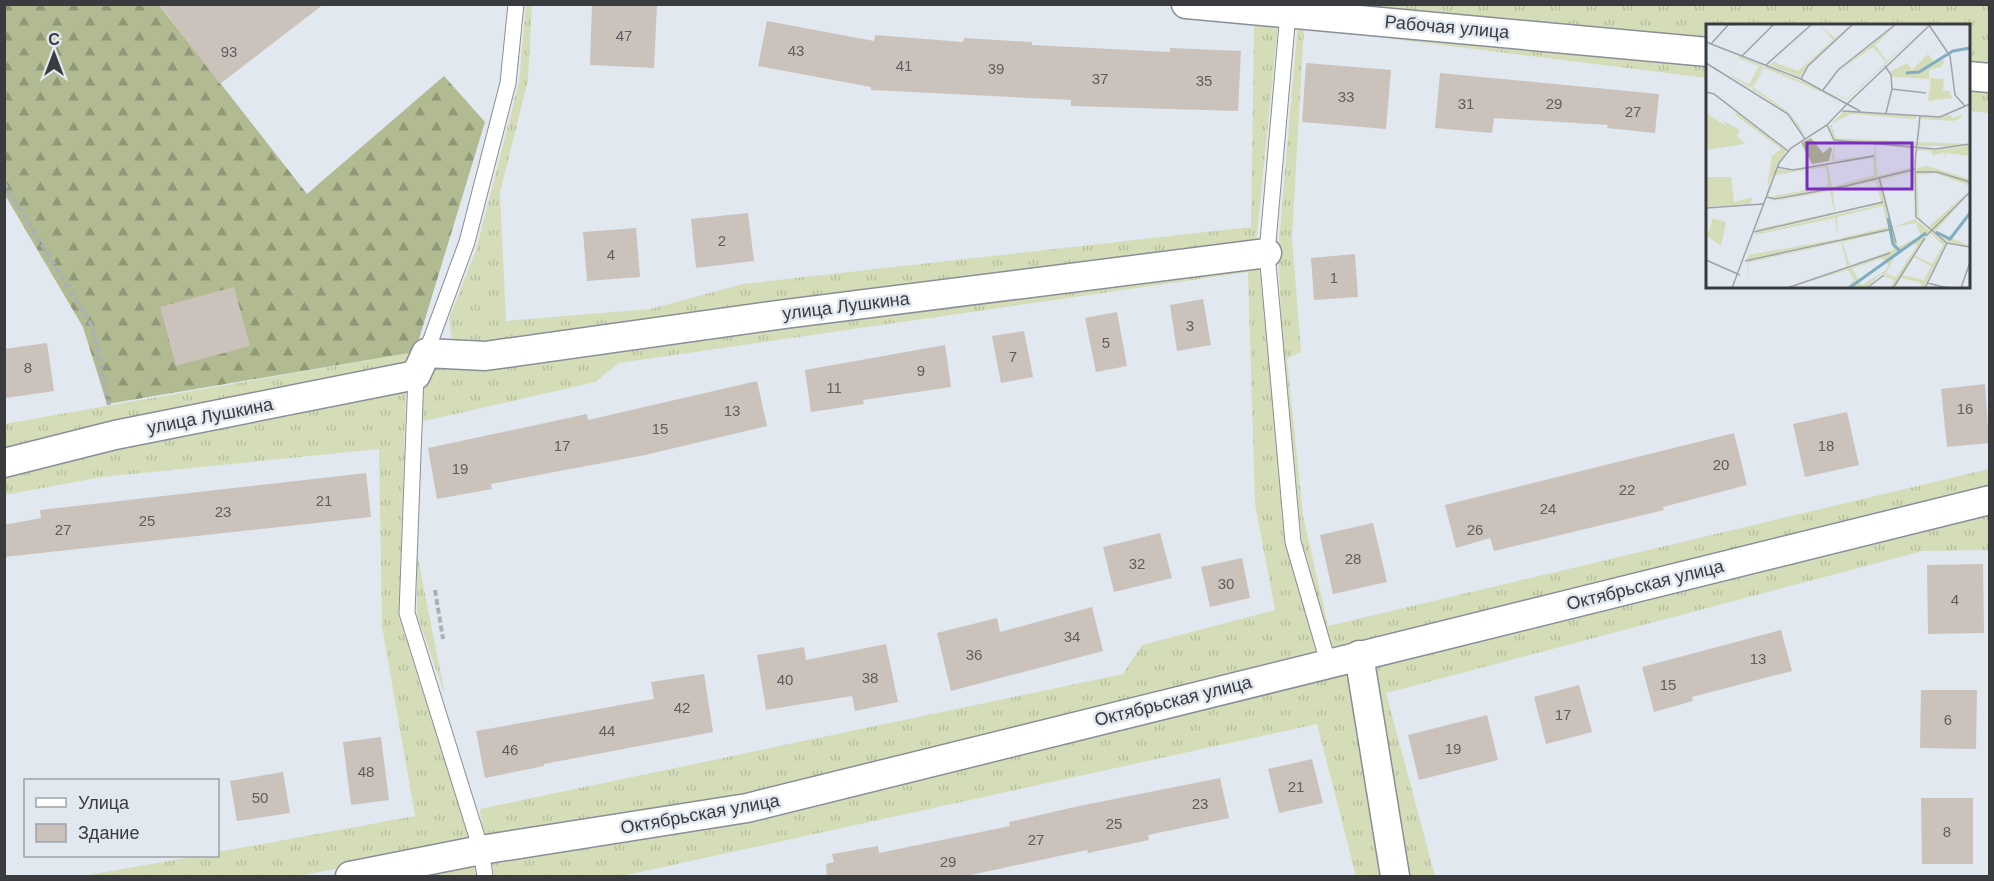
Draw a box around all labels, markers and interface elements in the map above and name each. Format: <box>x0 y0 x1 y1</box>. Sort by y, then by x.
street label: Рабочая улица <box>1384 12 1511 42</box>
north arrow <box>24 24 84 84</box>
inset map <box>1706 24 1970 288</box>
house number: 47 <box>616 27 632 44</box>
text: С <box>48 31 60 48</box>
house number: 43 <box>788 42 804 59</box>
house number: 93 <box>221 43 237 60</box>
house number: 41 <box>896 57 912 74</box>
house number: 39 <box>988 60 1004 77</box>
house number: 37 <box>1092 70 1108 87</box>
house number: 35 <box>1196 72 1212 89</box>
house number: 33 <box>1338 88 1354 105</box>
house number: 31 <box>1458 95 1474 112</box>
house number: 29 <box>1546 95 1562 112</box>
house number: 27 <box>1625 103 1641 120</box>
house number: 2 <box>718 232 726 249</box>
house number: 4 <box>607 246 615 263</box>
house number: 1 <box>1330 269 1338 286</box>
street label: улица Лушкина <box>781 288 912 324</box>
house number: 3 <box>1186 317 1194 334</box>
house number: 5 <box>1102 334 1110 351</box>
house number: 7 <box>1009 348 1017 365</box>
house number: 8 <box>24 359 32 376</box>
house number: 9 <box>917 362 925 379</box>
house number: 11 <box>826 379 842 396</box>
street label: улица Лушкина <box>145 394 276 438</box>
house number: 16 <box>1957 400 1973 417</box>
house number: 13 <box>724 402 740 419</box>
house number: 15 <box>652 420 668 437</box>
house number: 17 <box>554 437 570 454</box>
house number: 18 <box>1818 437 1834 454</box>
house number: 20 <box>1713 456 1729 473</box>
house number: 19 <box>452 460 468 477</box>
house number: 22 <box>1619 481 1635 498</box>
house number: 21 <box>316 492 332 509</box>
house number: 24 <box>1540 500 1556 517</box>
house number: 23 <box>215 503 231 520</box>
house number: 25 <box>139 512 155 529</box>
house number: 27 <box>55 521 71 538</box>
house number: 26 <box>1467 521 1483 538</box>
house number: 28 <box>1345 550 1361 567</box>
house number: 32 <box>1129 555 1145 572</box>
street label: Октябрьская улица <box>1564 556 1727 614</box>
house number: 30 <box>1218 575 1234 592</box>
house number: 4 <box>1951 591 1959 608</box>
house number: 34 <box>1064 628 1080 645</box>
house number: 36 <box>966 646 982 663</box>
house number: 13 <box>1750 650 1766 667</box>
house number: 38 <box>862 669 878 686</box>
house number: 40 <box>777 671 793 688</box>
street label: Октябрьская улица <box>1092 672 1255 730</box>
house number: 15 <box>1660 676 1676 693</box>
house number: 42 <box>674 699 690 716</box>
house number: 17 <box>1555 706 1571 723</box>
house number: 6 <box>1944 711 1952 728</box>
house number: 44 <box>599 722 615 739</box>
house number: 19 <box>1445 740 1461 757</box>
house number: 46 <box>502 741 518 758</box>
house number: 48 <box>358 763 374 780</box>
house number: 21 <box>1288 778 1304 795</box>
legend <box>24 779 219 857</box>
house number: 50 <box>252 789 268 806</box>
street label: Октябрьская улица <box>619 790 782 838</box>
text: Улица <box>78 793 130 813</box>
house number: 23 <box>1192 795 1208 812</box>
house number: 25 <box>1106 815 1122 832</box>
text: Здание <box>78 823 139 843</box>
house number: 8 <box>1943 823 1951 840</box>
house number: 27 <box>1028 831 1044 848</box>
house number: 29 <box>940 853 956 870</box>

